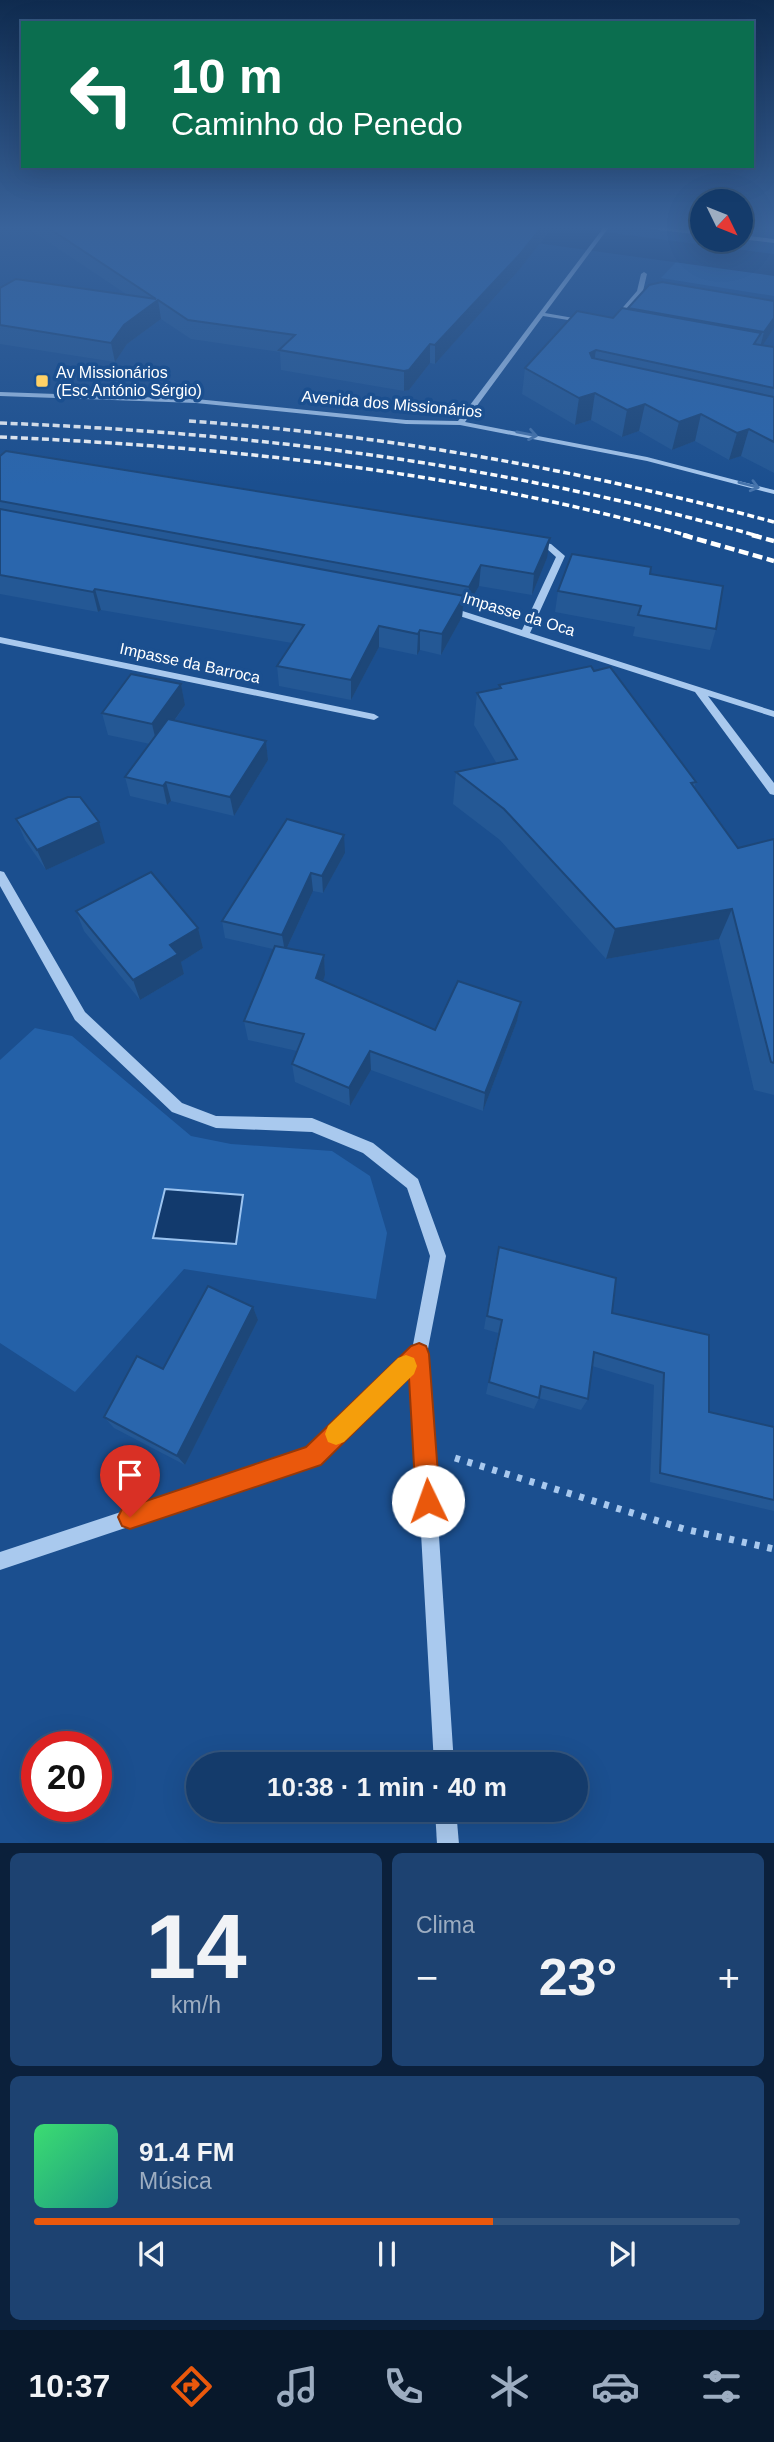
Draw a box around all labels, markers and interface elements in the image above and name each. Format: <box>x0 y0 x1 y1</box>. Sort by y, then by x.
icon: left <box>56 49 147 140</box>
text: 10 m <box>171 49 283 103</box>
text: Caminho do Penedo <box>171 106 463 142</box>
north arrow <box>690 189 752 252</box>
map controls <box>690 189 753 252</box>
place label: Av Missionários (Esc António Sérgio) <box>56 364 202 399</box>
marker: Av Missionários (Esc António Sérgio) <box>34 373 50 389</box>
street label: Avenida dos Missionários <box>301 388 483 420</box>
one-way arrow <box>515 428 538 442</box>
one-way arrow <box>737 479 759 492</box>
street label: Impasse da Oca <box>461 589 577 639</box>
street label: Impasse da Barroca <box>118 640 262 686</box>
pin <box>100 1445 160 1517</box>
icon: arrive <box>111 1456 149 1494</box>
position arrow <box>391 1464 465 1538</box>
speed limit sign: 20 <box>21 1731 112 1822</box>
text: 10:38 · 1 min · 40 m <box>267 1772 507 1802</box>
text: 14 <box>145 1896 247 1997</box>
text: Clima <box>416 1912 475 1938</box>
text: 23° <box>539 1948 617 2006</box>
text: − <box>416 1957 438 1999</box>
text: + <box>718 1957 740 1999</box>
text: km/h <box>171 1992 221 2018</box>
text: 91.4 FM <box>139 2137 234 2167</box>
text: Música <box>139 2168 212 2194</box>
icon: previous <box>133 2235 171 2273</box>
icon: pause <box>368 2235 406 2273</box>
icon: next <box>603 2235 641 2273</box>
icon: directions <box>167 2362 216 2411</box>
icon: music <box>273 2362 322 2411</box>
icon: phone <box>379 2362 428 2411</box>
icon: climate <box>485 2362 534 2411</box>
icon: car <box>591 2362 640 2411</box>
icon: filters <box>697 2362 746 2411</box>
text: 10:37 <box>28 2368 110 2404</box>

